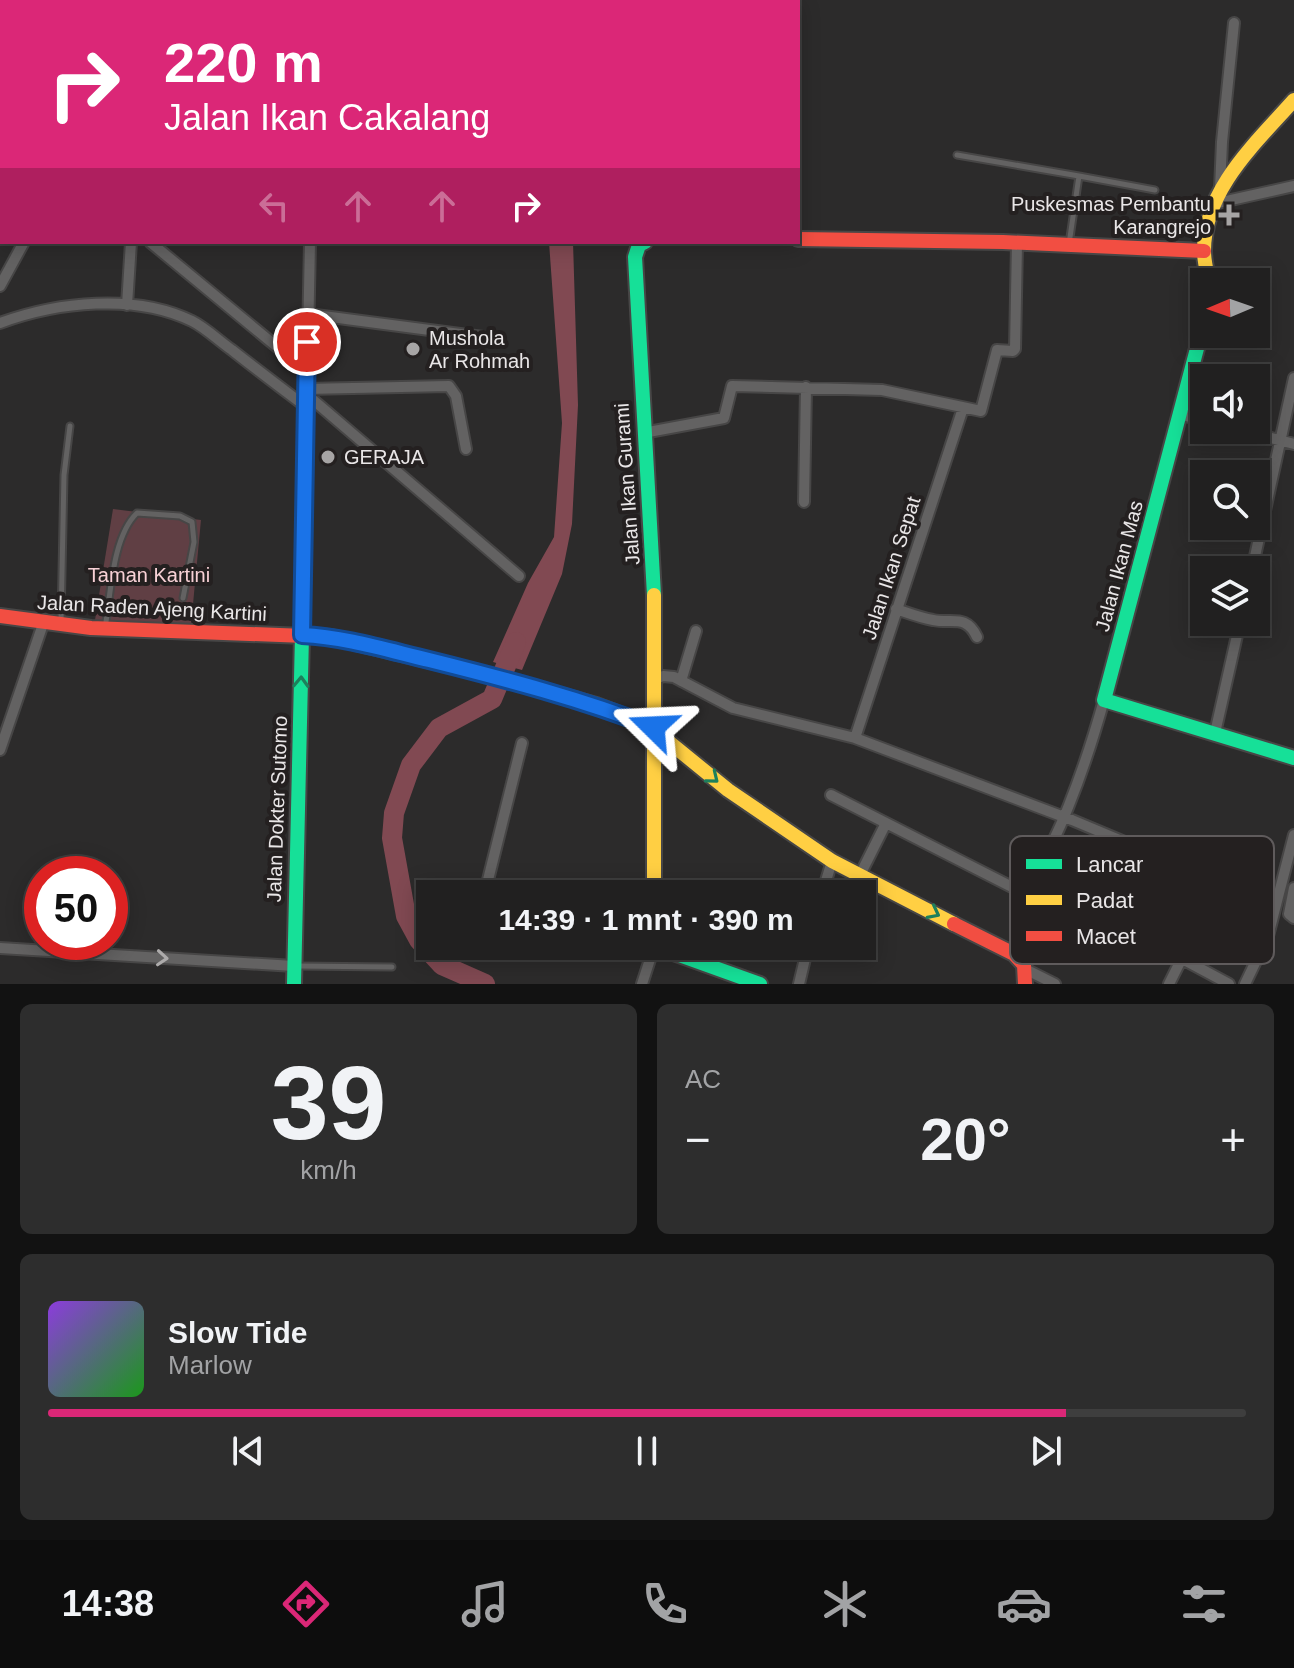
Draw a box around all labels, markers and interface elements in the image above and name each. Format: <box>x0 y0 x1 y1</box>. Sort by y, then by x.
text: 220 m <box>164 31 323 94</box>
icon: right <box>32 32 136 136</box>
text: Jalan Ikan Cakalang <box>164 97 490 138</box>
icon: left <box>252 184 296 228</box>
icon: ahead <box>336 184 380 228</box>
icon: ahead <box>420 184 464 228</box>
icon: right <box>504 184 548 228</box>
place label: Puskesmas Pembantu Karangrejo <box>1011 193 1211 238</box>
marker: Puskesmas Pembantu Karangrejo <box>1218 204 1240 226</box>
north arrow <box>1190 268 1270 348</box>
map controls <box>1190 268 1270 636</box>
pin <box>273 308 341 376</box>
icon: arrive <box>285 320 329 364</box>
place label: Mushola Ar Rohmah <box>429 327 530 372</box>
marker: Mushola Ar Rohmah <box>404 340 422 358</box>
button: sound <box>1190 364 1270 444</box>
street label: Jalan Ikan Gurami <box>610 402 644 566</box>
place label: GERAJA <box>344 446 425 468</box>
marker: GERAJA <box>319 448 337 466</box>
button: search <box>1190 460 1270 540</box>
street label: Jalan Ikan Sepat <box>858 493 925 642</box>
street label: Jalan Ikan Mas <box>1091 498 1147 634</box>
button: layers <box>1190 556 1270 636</box>
park label: Taman Kartini <box>88 564 210 586</box>
street label: Jalan Raden Ajeng Kartini <box>37 591 267 625</box>
one-way arrow <box>293 675 310 688</box>
position arrow <box>611 685 695 769</box>
street label: Jalan Dokter Sutomo <box>263 715 291 903</box>
one-way arrow <box>704 768 718 783</box>
legend <box>1010 836 1274 964</box>
text: Lancar <box>1076 852 1143 877</box>
speed limit sign: 50 <box>24 856 128 960</box>
text: Padat <box>1076 888 1134 913</box>
text: 14:39 · 1 mnt · 390 m <box>498 903 794 936</box>
one-way arrow <box>926 903 941 918</box>
text: Macet <box>1076 924 1136 949</box>
one-way arrow <box>156 950 169 967</box>
text: 39 <box>271 1045 386 1161</box>
text: AC <box>685 1064 721 1094</box>
text: 20° <box>920 1106 1011 1173</box>
text: − <box>685 1115 711 1164</box>
text: + <box>1220 1115 1246 1164</box>
text: km/h <box>300 1155 357 1185</box>
text: Slow Tide <box>168 1316 307 1349</box>
text: Marlow <box>168 1350 252 1380</box>
icon: previous <box>226 1429 270 1473</box>
icon: pause <box>625 1429 669 1473</box>
icon: next <box>1024 1429 1068 1473</box>
icon: directions <box>278 1576 334 1632</box>
icon: music <box>457 1576 513 1632</box>
icon: phone <box>637 1576 693 1632</box>
icon: climate <box>817 1576 873 1632</box>
icon: car <box>996 1576 1052 1632</box>
icon: filters <box>1176 1576 1232 1632</box>
text: 14:38 <box>62 1583 154 1624</box>

